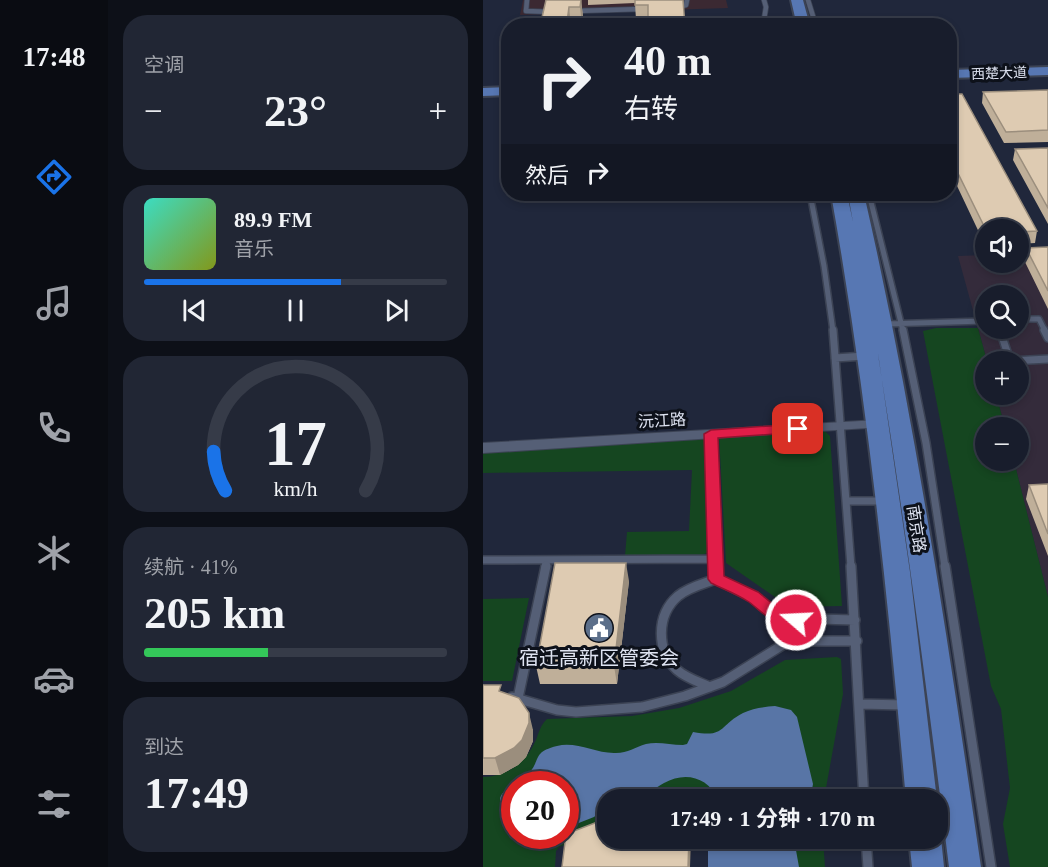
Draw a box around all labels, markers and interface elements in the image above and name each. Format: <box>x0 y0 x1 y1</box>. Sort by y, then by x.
text: 40 m <box>624 38 712 84</box>
text: 17:48 <box>23 42 86 72</box>
icon: right <box>525 42 603 120</box>
text: 空调 <box>144 54 184 76</box>
street label: 西楚大道 <box>971 65 1027 82</box>
text: 23° <box>264 86 327 136</box>
text: − <box>144 93 163 129</box>
text: + <box>428 93 447 129</box>
text: 右转 <box>624 94 678 124</box>
icon: directions <box>33 156 75 198</box>
icon: right <box>581 156 614 189</box>
text: 然后 <box>525 163 569 188</box>
text: 89.9 FM <box>234 207 312 232</box>
map controls <box>975 219 1029 471</box>
button: sound <box>975 219 1029 273</box>
text: 音乐 <box>234 238 274 260</box>
icon: music <box>33 282 75 324</box>
button: search <box>975 285 1029 339</box>
icon: previous <box>178 294 211 327</box>
icon: pause <box>279 294 312 327</box>
icon: next <box>380 294 413 327</box>
button: + <box>975 351 1029 405</box>
pin <box>772 403 823 454</box>
icon: phone <box>33 407 75 449</box>
text: 17 <box>264 409 327 478</box>
street label: 沅江路 <box>638 411 686 430</box>
icon: arrive <box>781 412 814 445</box>
button: − <box>975 417 1029 471</box>
text: km/h <box>273 477 318 501</box>
street label: 南京路 <box>904 504 929 554</box>
icon: climate <box>33 532 75 574</box>
text: 续航 · 41% <box>144 556 237 578</box>
text: 205 km <box>144 588 285 638</box>
position arrow <box>764 588 828 652</box>
public building icon: 宿迁高新区管委会 <box>583 612 615 644</box>
place label: 宿迁高新区管委会 <box>519 647 679 669</box>
icon: car <box>33 658 75 700</box>
text: 到达 <box>144 736 184 758</box>
text: 17:49 <box>144 768 249 818</box>
speed limit sign: 20 <box>501 771 579 849</box>
icon: filters <box>33 783 75 825</box>
text: 17:49 · 1 分钟 · 170 m <box>670 806 875 831</box>

